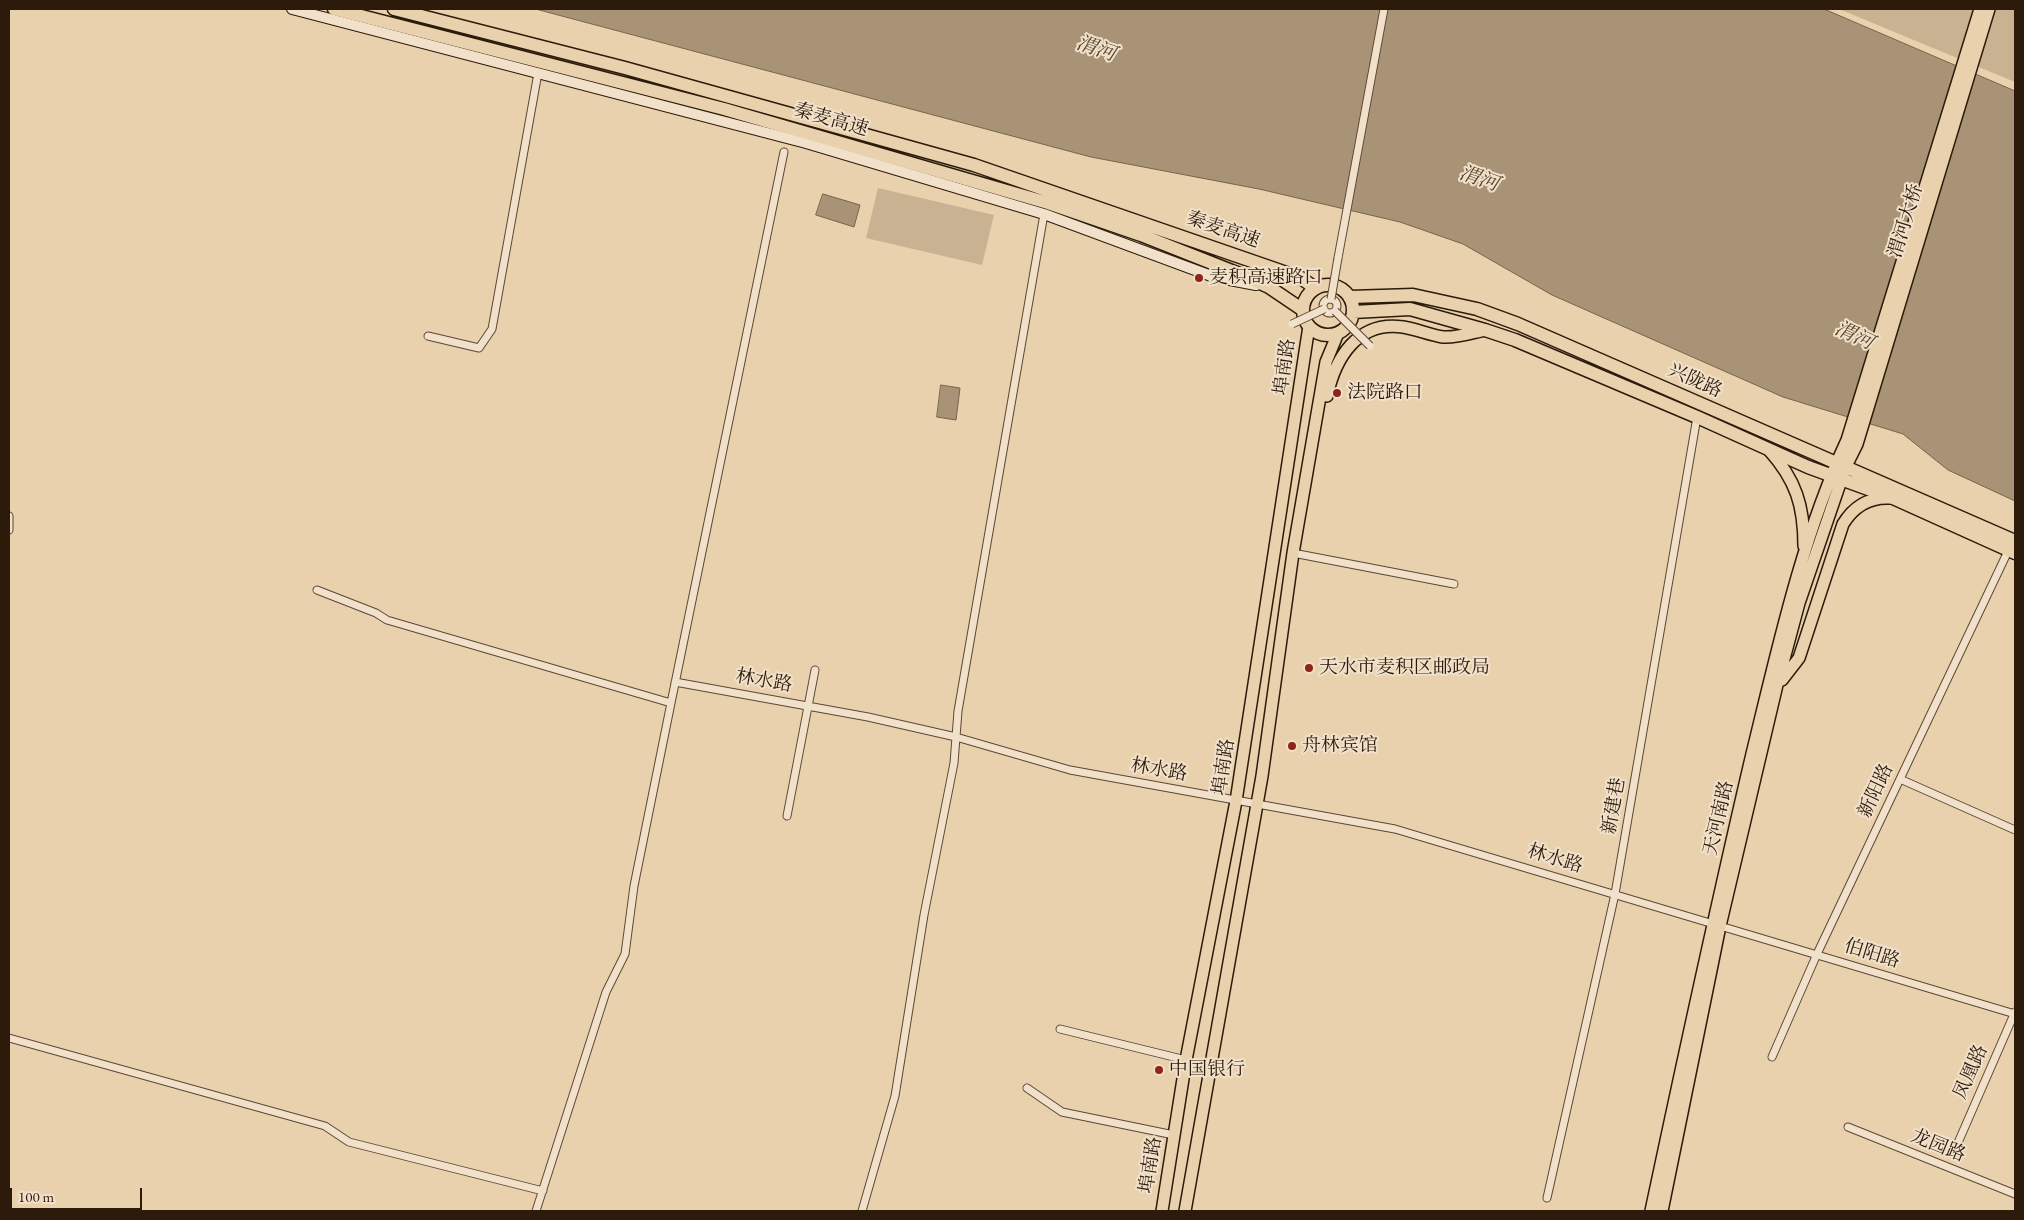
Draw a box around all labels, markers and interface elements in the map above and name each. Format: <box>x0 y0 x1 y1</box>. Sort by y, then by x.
water label: 渭河 <box>1073 31 1119 67</box>
street label: 秦麦高速 <box>791 99 871 141</box>
water label: 渭河 <box>1456 161 1502 197</box>
street label: 渭河大桥 <box>1884 181 1928 261</box>
street label: 秦麦高速 <box>1183 207 1263 253</box>
place label: 麦积高速路口 <box>1209 267 1323 289</box>
marker: 麦积高速路口 <box>1193 272 1205 284</box>
water label: 渭河 <box>1831 317 1877 355</box>
street label: 埠南路 <box>1270 337 1300 397</box>
street label: 兴陇路 <box>1664 359 1726 403</box>
place label: 法院路口 <box>1347 382 1423 404</box>
marker: 法院路口 <box>1331 387 1343 399</box>
place label: 天水市麦积区邮政局 <box>1319 657 1490 679</box>
marker: 天水市麦积区邮政局 <box>1303 662 1315 674</box>
street label: 林水路 <box>734 665 794 697</box>
place label: 舟林宾馆 <box>1302 735 1378 757</box>
street label: 埠南路 <box>1208 737 1240 797</box>
marker: 舟林宾馆 <box>1286 740 1298 752</box>
street label: 林水路 <box>1129 754 1189 786</box>
street label: 新阳路 <box>1854 760 1898 822</box>
street label: 新建巷 <box>1598 776 1630 836</box>
street label: 天河南路 <box>1699 778 1739 858</box>
street label: 林水路 <box>1524 840 1586 878</box>
street label: 伯阳路 <box>1841 935 1903 973</box>
street label: 凤凰路 <box>1949 1041 1993 1103</box>
place label: 中国银行 <box>1169 1059 1245 1081</box>
marker: 中国银行 <box>1153 1064 1165 1076</box>
street label: 龙园路 <box>1907 1125 1969 1167</box>
street label: 埠南路 <box>1135 1135 1167 1195</box>
scale bar <box>12 1178 145 1210</box>
text: 100 m <box>18 1187 54 1206</box>

